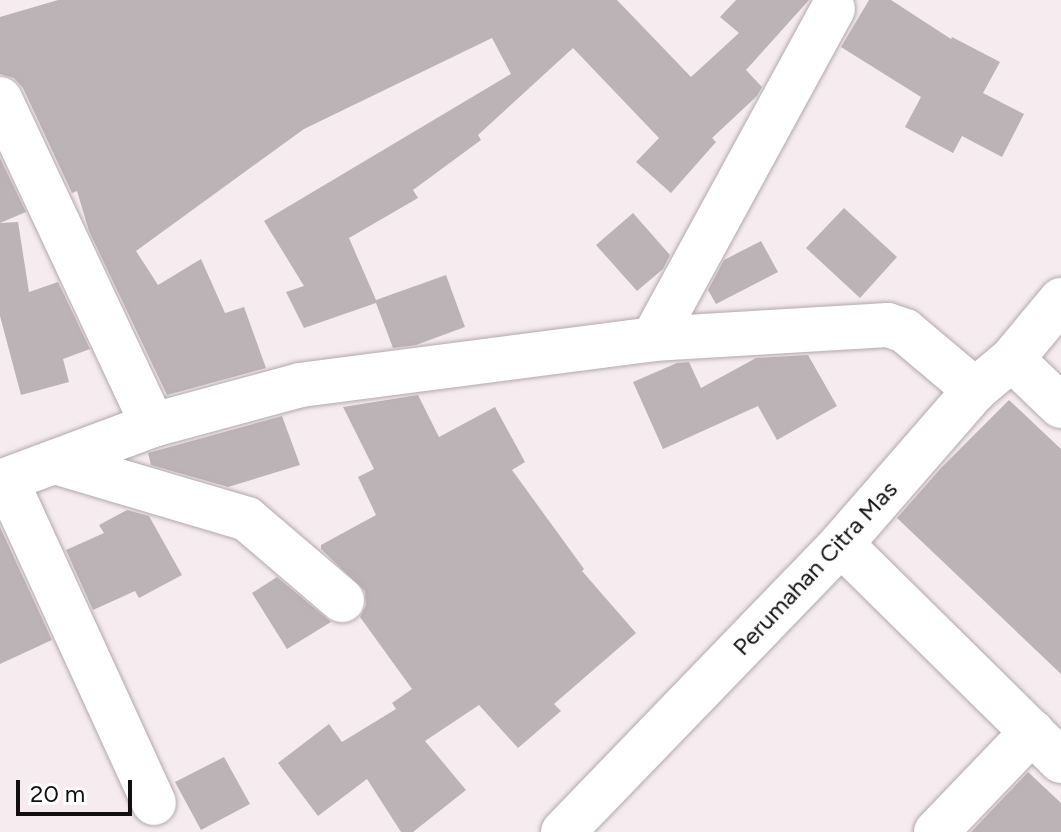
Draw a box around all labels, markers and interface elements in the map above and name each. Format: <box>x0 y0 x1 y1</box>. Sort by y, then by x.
street label: Perumahan Citra Mas <box>727 475 903 661</box>
scale bar <box>20 764 136 814</box>
text: 20 m <box>30 779 85 808</box>

